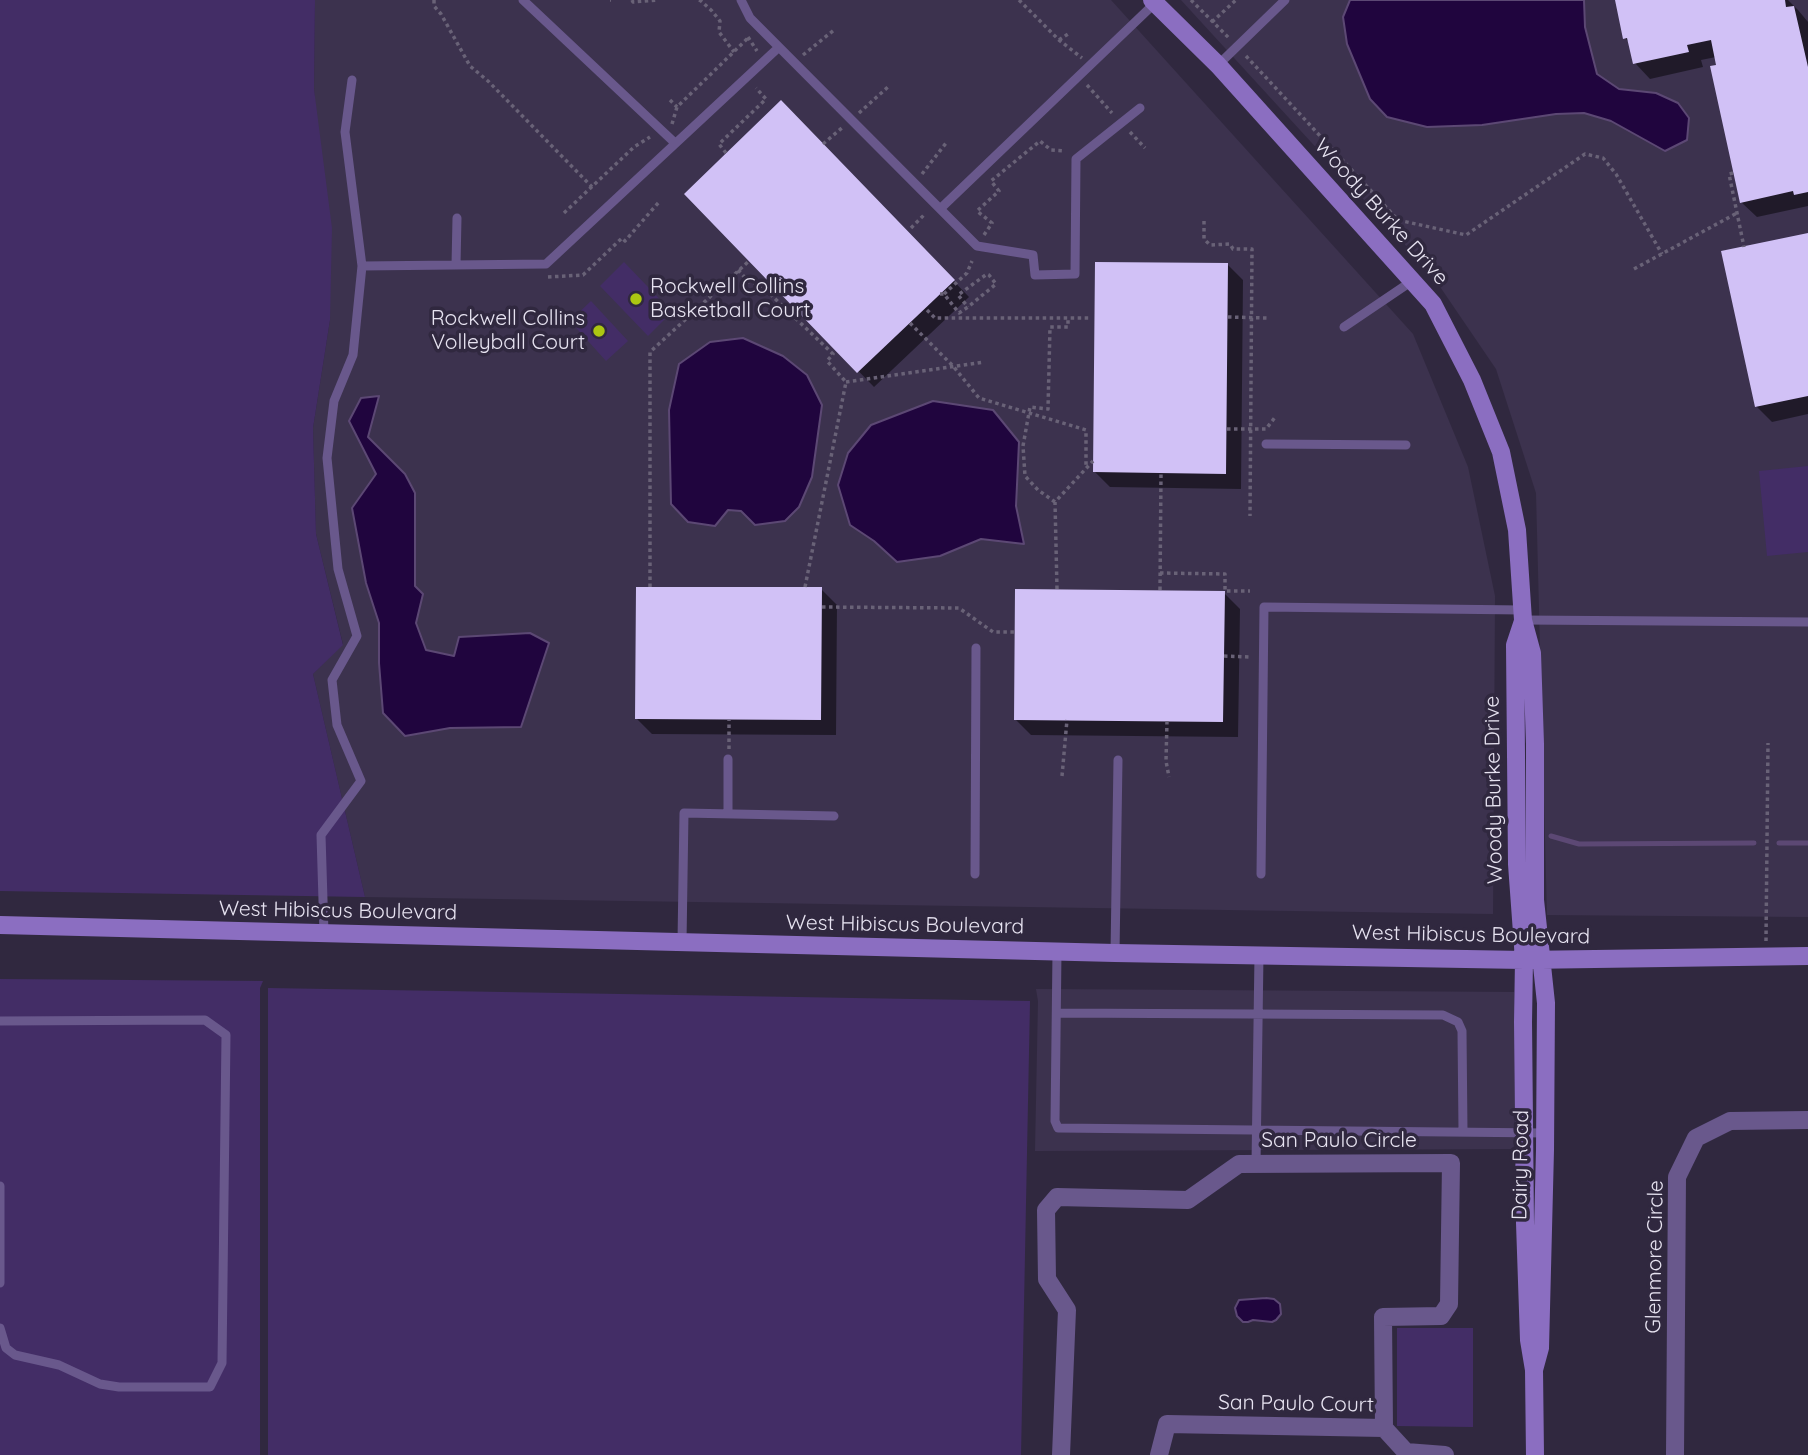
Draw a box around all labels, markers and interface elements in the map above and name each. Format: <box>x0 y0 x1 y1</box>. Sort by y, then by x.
street label: Woody Burke Drive <box>1309 134 1453 290</box>
place label: Rockwell Collins Basketball Court <box>650 274 810 324</box>
marker: Rockwell Collins Basketball Court <box>628 291 644 307</box>
place label: Rockwell Collins Volleyball Court <box>431 306 585 356</box>
marker: Rockwell Collins Volleyball Court <box>591 323 607 339</box>
street label: Woody Burke Drive <box>1480 696 1508 884</box>
street label: West Hibiscus Boulevard <box>219 896 457 926</box>
street label: West Hibiscus Boulevard <box>786 910 1024 940</box>
street label: West Hibiscus Boulevard <box>1352 920 1590 950</box>
street label: Dairy Road <box>1507 1110 1535 1220</box>
street label: San Paulo Circle <box>1261 1128 1417 1154</box>
street label: Glenmore Circle <box>1641 1180 1669 1334</box>
street label: San Paulo Court <box>1218 1390 1374 1418</box>

